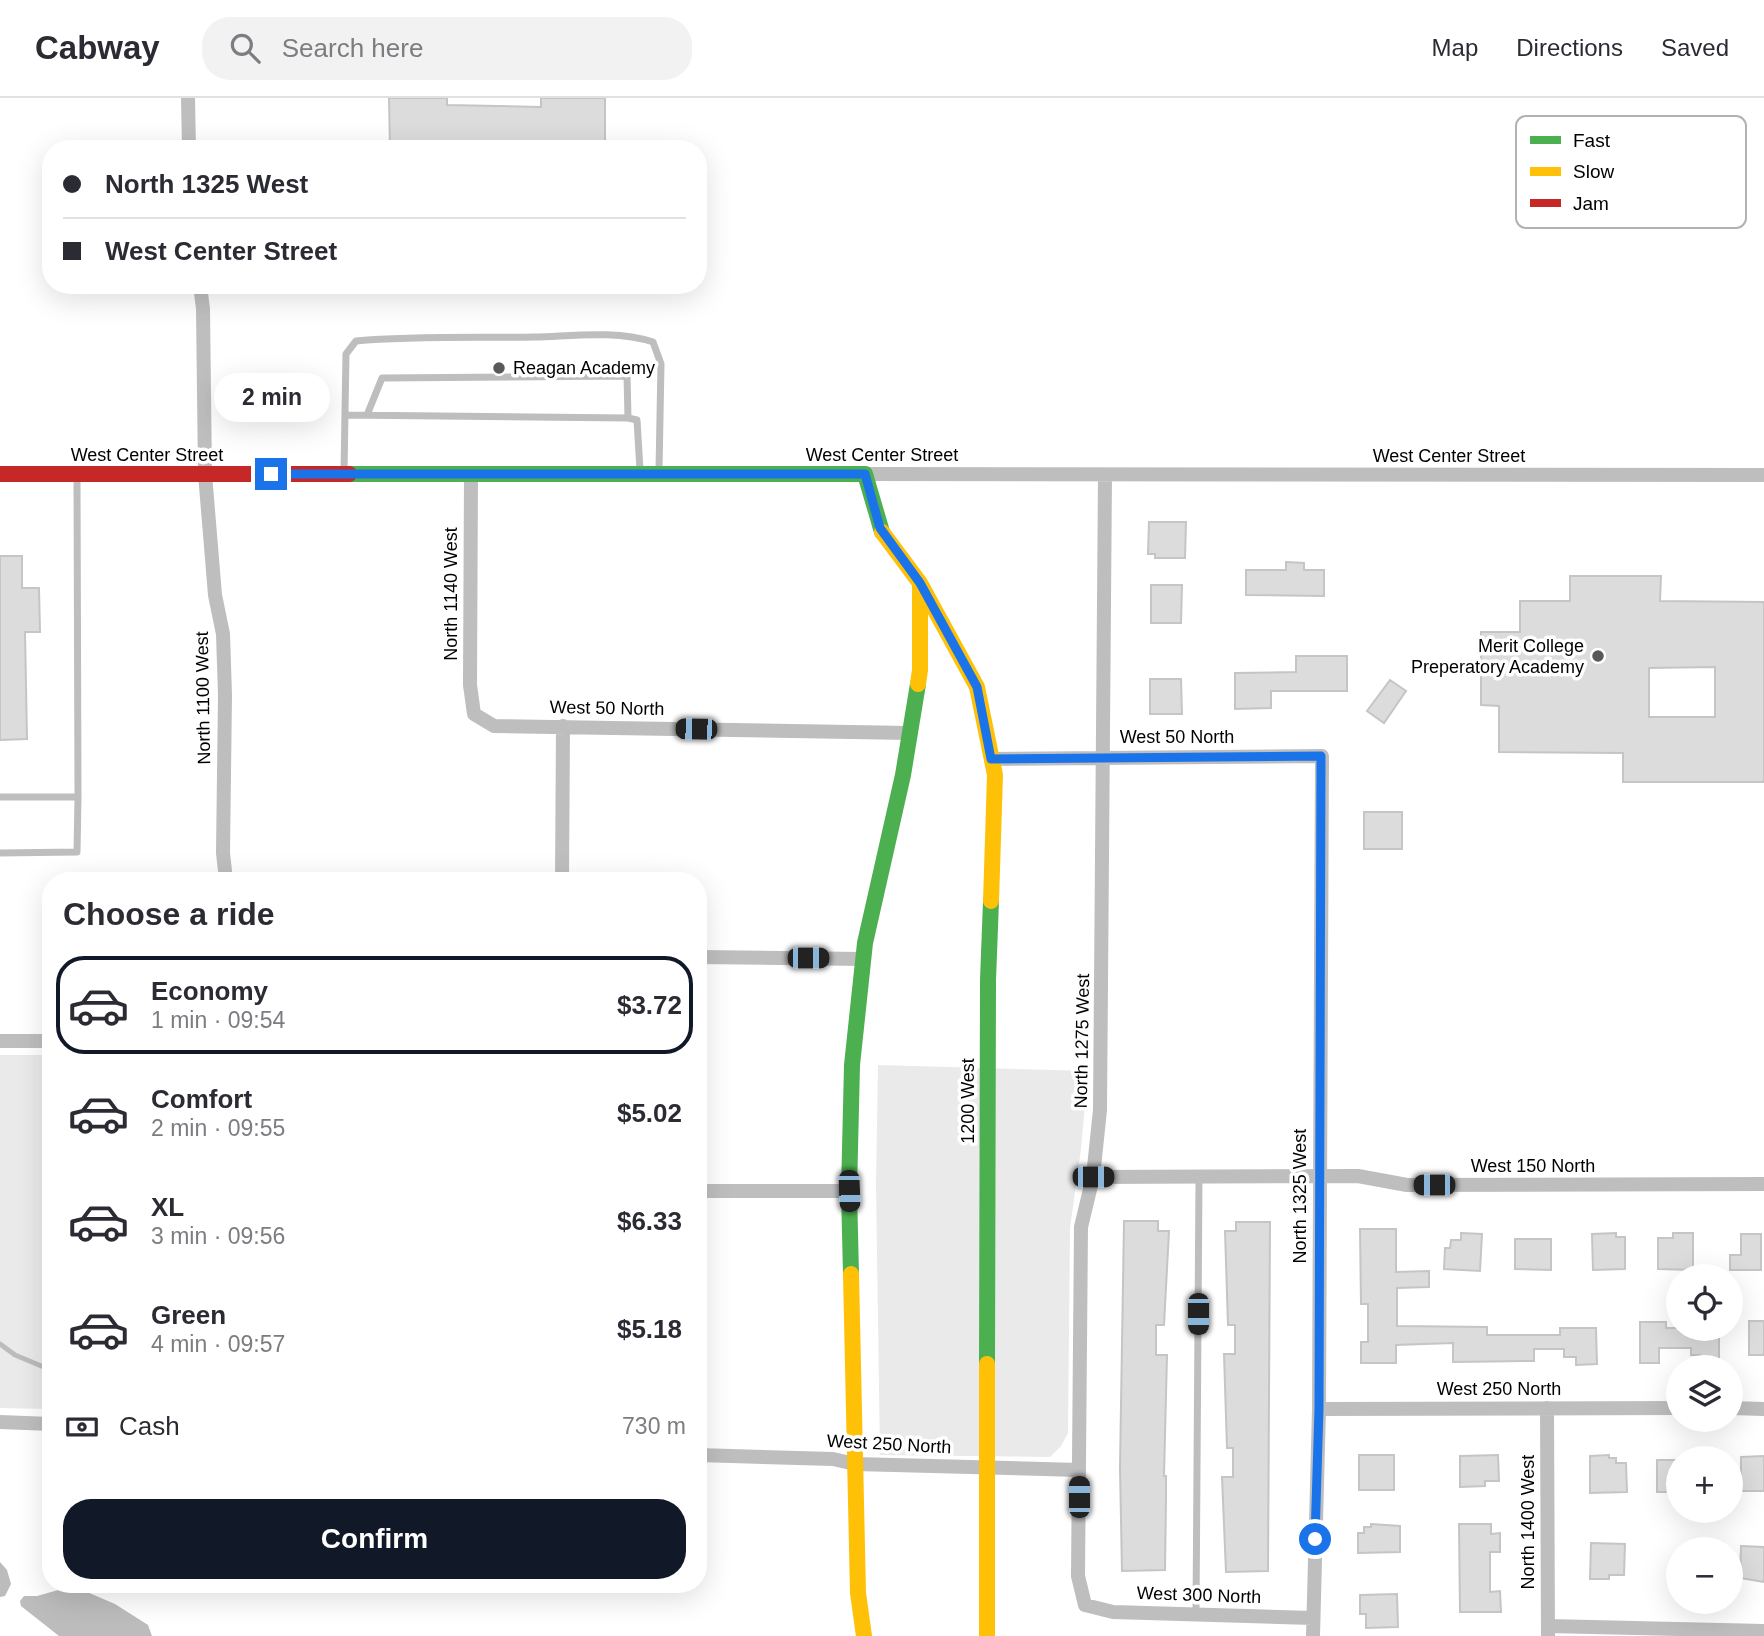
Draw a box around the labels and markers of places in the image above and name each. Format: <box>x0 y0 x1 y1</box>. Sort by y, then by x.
place label: Reagan Academy <box>513 358 655 378</box>
marker: Reagan Academy <box>491 360 507 376</box>
place label: Merit College Preperatory Academy <box>1411 636 1584 677</box>
marker: Merit College Preperatory Academy <box>1590 648 1606 664</box>

